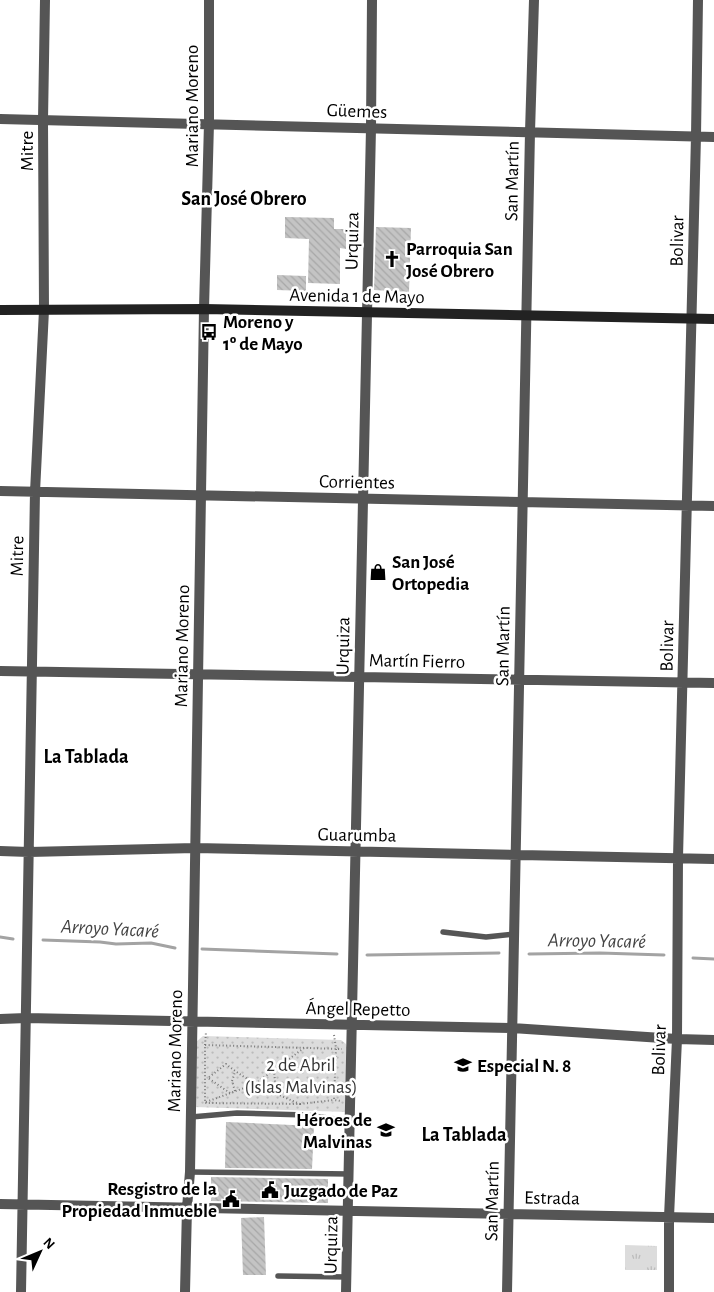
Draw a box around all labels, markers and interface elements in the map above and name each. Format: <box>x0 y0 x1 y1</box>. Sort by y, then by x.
street label: Mariano Moreno <box>183 45 202 167</box>
street label: Güemes <box>326 101 387 122</box>
street label: Mitre <box>18 131 37 171</box>
street label: San Martín <box>502 141 523 221</box>
district label: San José Obrero <box>181 189 307 209</box>
street label: Urquiza <box>342 212 363 270</box>
street label: Bolivar <box>668 215 687 267</box>
place label: Parroquia San José Obrero <box>406 240 513 281</box>
church icon: Parroquia San José Obrero <box>382 249 402 269</box>
street label: Avenida 1 de Mayo <box>289 286 425 307</box>
place label: Moreno y 1º de Mayo <box>223 313 303 354</box>
bus stop icon: Moreno y 1º de Mayo <box>199 322 219 342</box>
street label: Corrientes <box>319 472 395 493</box>
street label: Mitre <box>8 536 27 576</box>
place label: San José Ortopedia <box>392 553 469 594</box>
shop icon: San José Ortopedia <box>368 562 388 582</box>
street label: Mariano Moreno <box>172 584 193 708</box>
street label: San Martín <box>493 606 514 686</box>
street label: Urquiza <box>333 617 354 675</box>
street label: Bolivar <box>658 620 677 672</box>
street label: Martín Fierro <box>369 651 465 672</box>
district label: La Tablada <box>43 747 129 767</box>
street label: Guarumba <box>317 825 397 846</box>
water label: Arroyo Yacaré <box>59 916 160 942</box>
water label: Arroyo Yacaré <box>547 930 647 952</box>
street label: Mariano Moreno <box>165 989 186 1113</box>
street label: Ángel Repetto <box>305 997 411 1020</box>
street label: Bolivar <box>649 1024 670 1076</box>
school or university icon: Especial N. 8 <box>453 1055 473 1075</box>
park label: 2 de Abril (Islas Malvinas) <box>244 1056 358 1097</box>
place label: Especial N. 8 <box>477 1057 571 1076</box>
place label: Héroes de Malvinas <box>296 1111 372 1152</box>
school or university icon: Héroes de Malvinas <box>376 1120 396 1140</box>
district label: La Tablada <box>421 1125 507 1145</box>
street label: San Martín <box>482 1161 503 1241</box>
place label: Resgistro de la Propiedad Inmueble <box>61 1180 217 1221</box>
public building icon: Juzgado de Paz <box>260 1180 280 1200</box>
place label: Juzgado de Paz <box>284 1182 398 1201</box>
public building icon: Resgistro de la Propiedad Inmueble <box>221 1189 241 1209</box>
street label: Estrada <box>524 1189 580 1208</box>
street label: Urquiza <box>321 1216 342 1274</box>
north arrow <box>15 1227 65 1277</box>
text: N <box>40 1235 57 1252</box>

